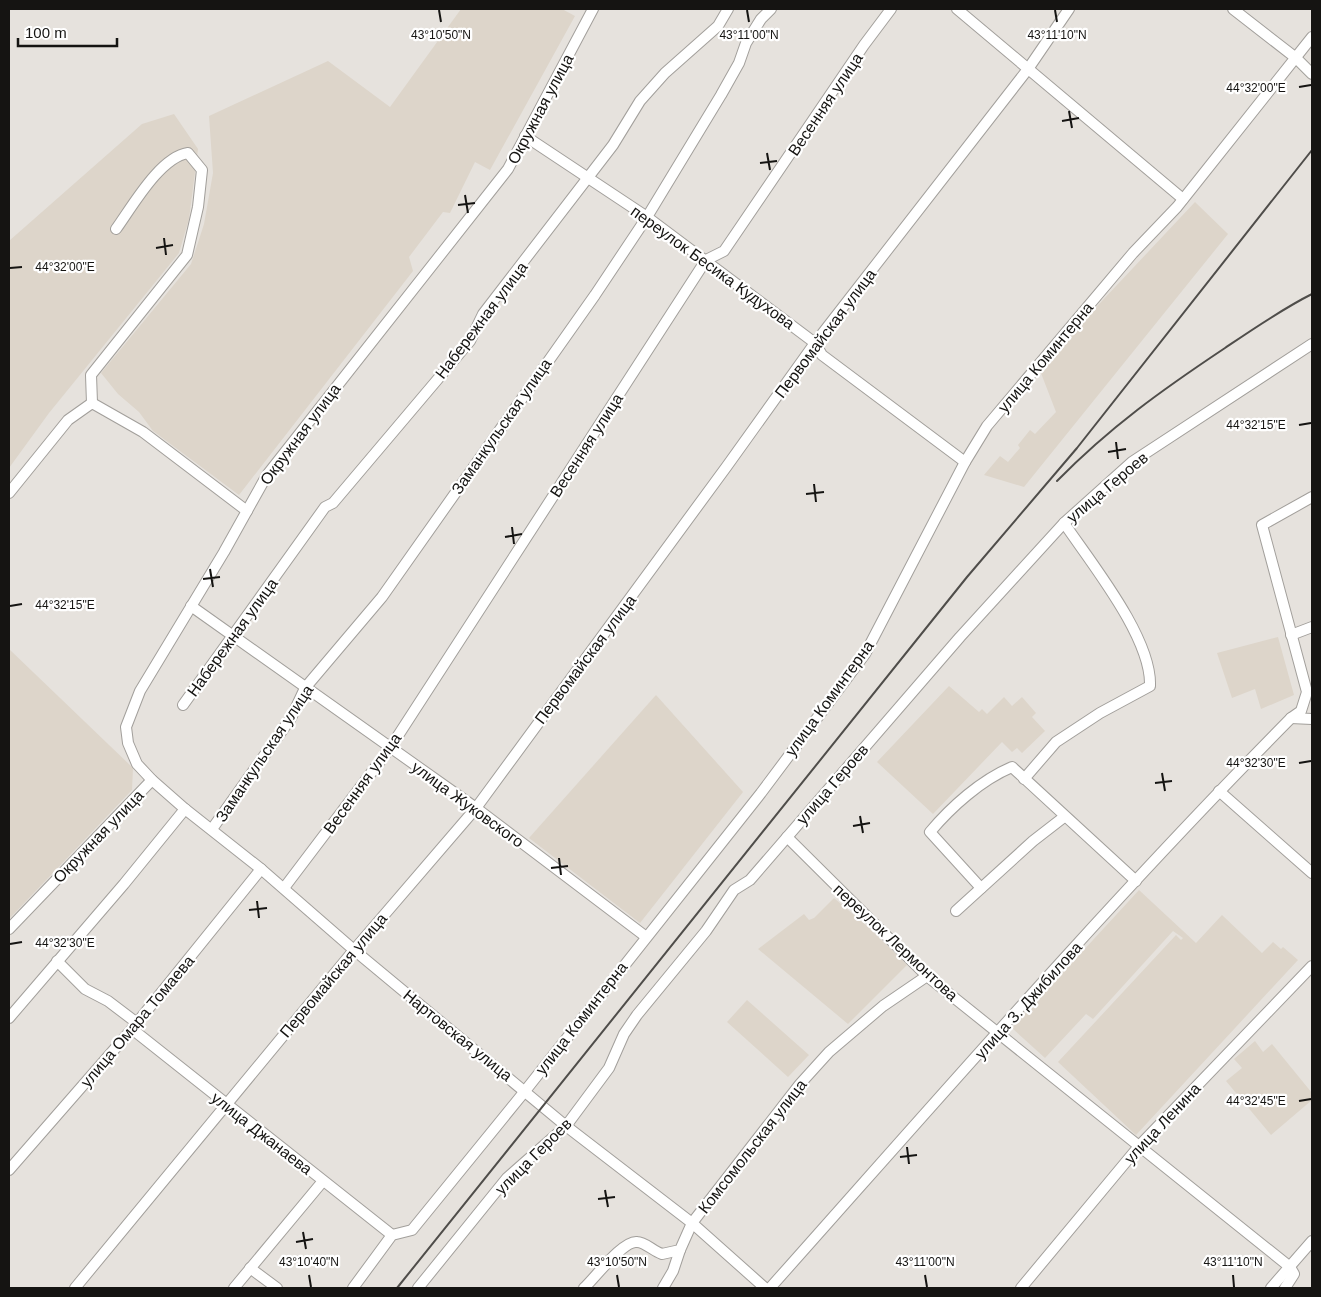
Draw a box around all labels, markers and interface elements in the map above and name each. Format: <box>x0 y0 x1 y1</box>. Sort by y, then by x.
scale bar <box>18 15 116 47</box>
text: 100 m <box>25 24 67 41</box>
text: 43°10'50"N <box>411 28 471 42</box>
text: 43°11'00"N <box>719 28 779 42</box>
text: 43°11'10"N <box>1027 28 1087 42</box>
street label: Весенняя улица <box>785 50 866 159</box>
street label: Окружная улица <box>504 51 577 167</box>
text: 44°32'00"E <box>1226 81 1286 95</box>
street label: переулок Бесика Кудухова <box>628 202 798 332</box>
street label: Набережная улица <box>432 259 531 382</box>
text: 44°32'00"E <box>35 260 95 274</box>
street label: Первомайская улица <box>771 266 879 401</box>
street label: улица Коминтерна <box>994 299 1096 416</box>
street label: Заманкульская улица <box>448 355 555 497</box>
street label: Окружная улица <box>257 380 344 488</box>
street label: Весенняя улица <box>547 390 626 500</box>
text: 44°32'15"E <box>1226 418 1286 432</box>
street label: улица Героев <box>1064 449 1151 526</box>
street label: Набережная улица <box>184 575 281 700</box>
street label: Первомайская улица <box>531 592 639 727</box>
text: 44°32'15"E <box>35 598 95 612</box>
street label: улица Коминтерна <box>782 637 877 759</box>
street label: Заманкульская улица <box>212 682 317 825</box>
street label: Весенняя улица <box>320 730 405 837</box>
street label: улица Героев <box>793 741 872 828</box>
text: 44°32'30"E <box>1226 756 1286 770</box>
street label: улица Жуковского <box>409 758 527 851</box>
street label: Окружная улица <box>50 787 147 886</box>
street label: переулок Лермонтова <box>830 881 961 1004</box>
street label: Первомайская улица <box>277 910 390 1041</box>
text: 44°32'30"E <box>35 936 95 950</box>
street label: улица З. Джибилова <box>971 938 1085 1062</box>
street label: улица Омара Томаева <box>77 952 197 1091</box>
street label: улица Коминтерна <box>532 959 631 1078</box>
street label: Нартовская улица <box>400 986 515 1084</box>
street label: Комсомольская улица <box>695 1076 810 1216</box>
street label: улица Ленина <box>1121 1080 1204 1167</box>
street label: улица Джанаева <box>208 1089 315 1178</box>
text: 44°32'45"E <box>1226 1094 1286 1108</box>
street label: улица Героев <box>492 1115 575 1198</box>
text: 43°10'40"N <box>279 1255 339 1269</box>
text: 43°10'50"N <box>587 1255 647 1269</box>
text: 43°11'00"N <box>895 1255 955 1269</box>
text: 43°11'10"N <box>1203 1255 1263 1269</box>

